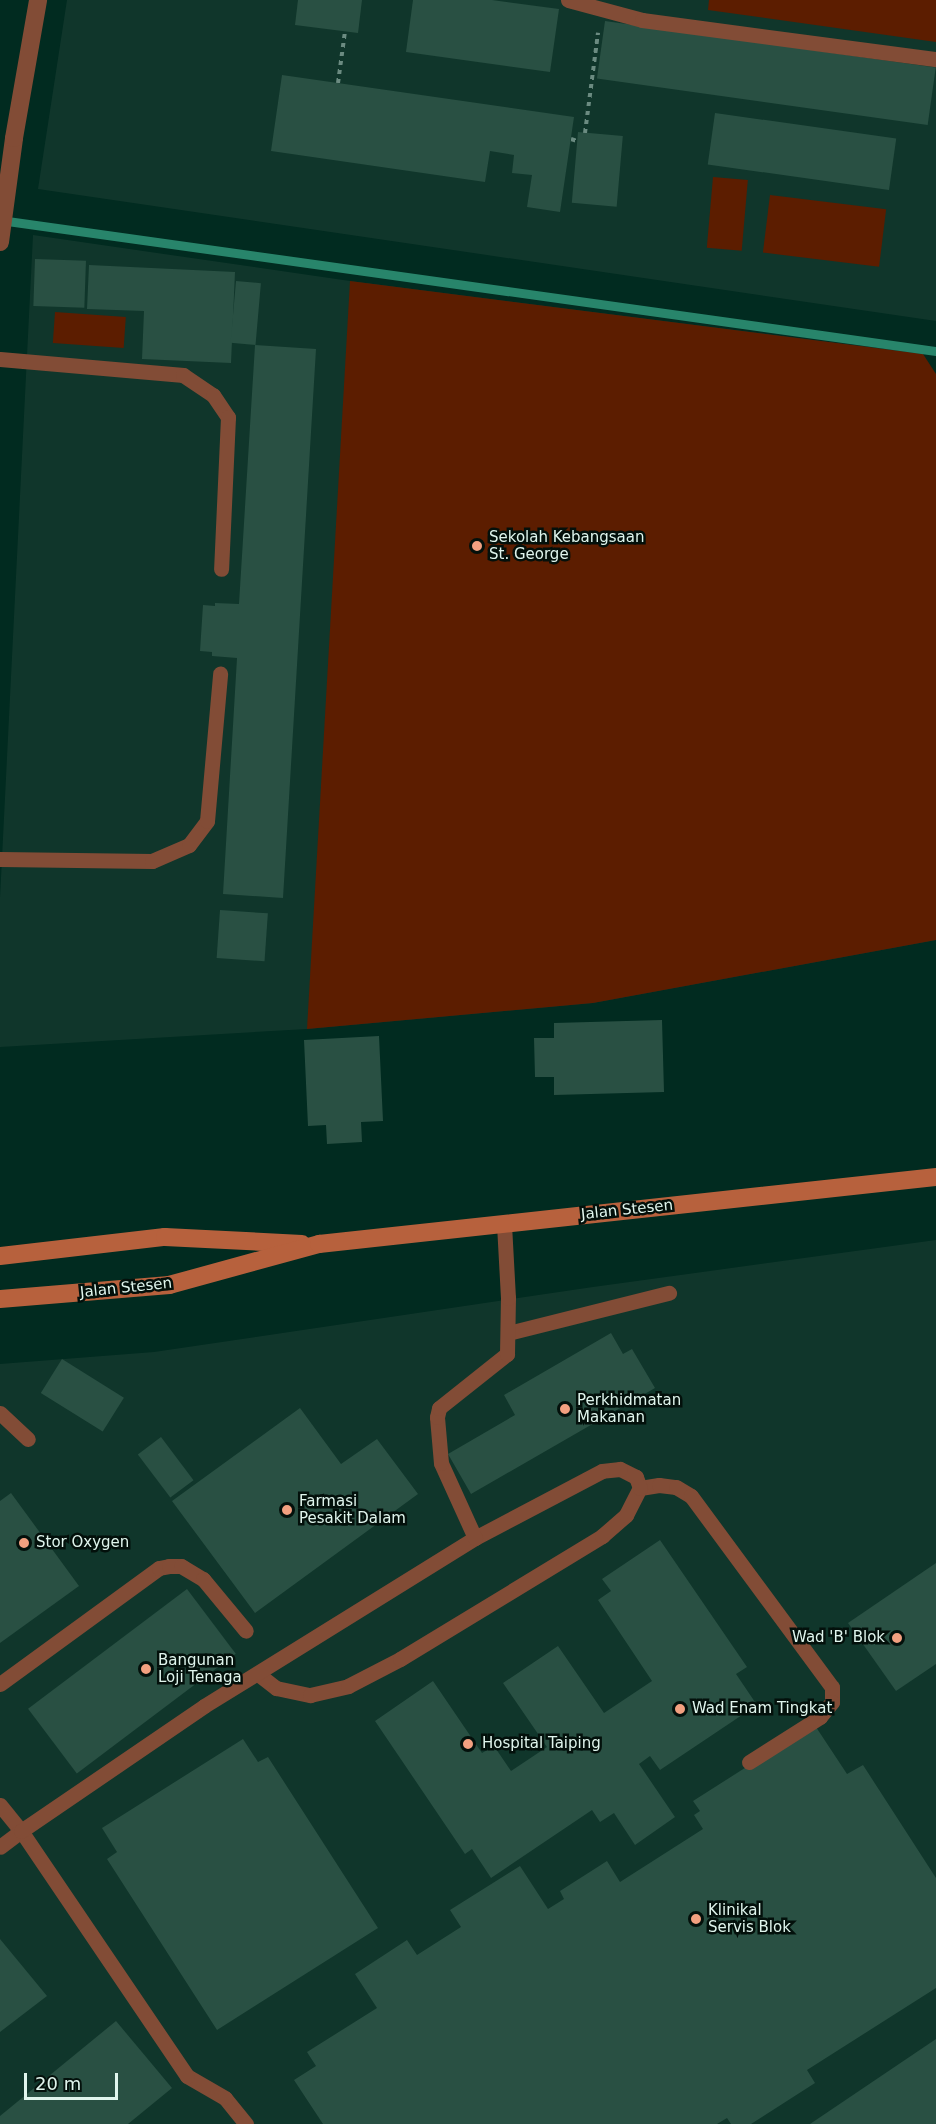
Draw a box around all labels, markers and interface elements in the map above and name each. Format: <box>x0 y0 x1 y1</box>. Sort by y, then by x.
place label: Sekolah Kebangsaan St. George <box>489 528 644 563</box>
marker: Sekolah Kebangsaan St. George <box>470 539 484 553</box>
street label: Jalan Stesen <box>580 1196 674 1224</box>
street label: Jalan Stesen <box>79 1274 173 1302</box>
place label: Perkhidmatan Makanan <box>577 1391 681 1426</box>
marker: Perkhidmatan Makanan <box>558 1402 572 1416</box>
place label: Farmasi Pesakit Dalam <box>299 1492 406 1527</box>
marker: Farmasi Pesakit Dalam <box>280 1503 294 1517</box>
place label: Stor Oxygen <box>36 1534 129 1552</box>
marker: Stor Oxygen <box>17 1536 31 1550</box>
place label: Wad 'B' Blok <box>792 1629 885 1647</box>
marker: Wad 'B' Blok <box>890 1631 904 1645</box>
place label: Bangunan Loji Tenaga <box>158 1651 242 1686</box>
marker: Bangunan Loji Tenaga <box>139 1662 153 1676</box>
place label: Wad Enam Tingkat <box>692 1700 832 1718</box>
marker: Wad Enam Tingkat <box>673 1702 687 1716</box>
marker: Hospital Taiping <box>459 1735 477 1753</box>
place label: Hospital Taiping <box>482 1735 601 1753</box>
place label: Klinikal Servis Blok <box>708 1901 791 1936</box>
marker: Klinikal Servis Blok <box>689 1912 703 1926</box>
scale bar <box>27 2061 122 2099</box>
text: 20 m <box>35 2073 81 2094</box>

